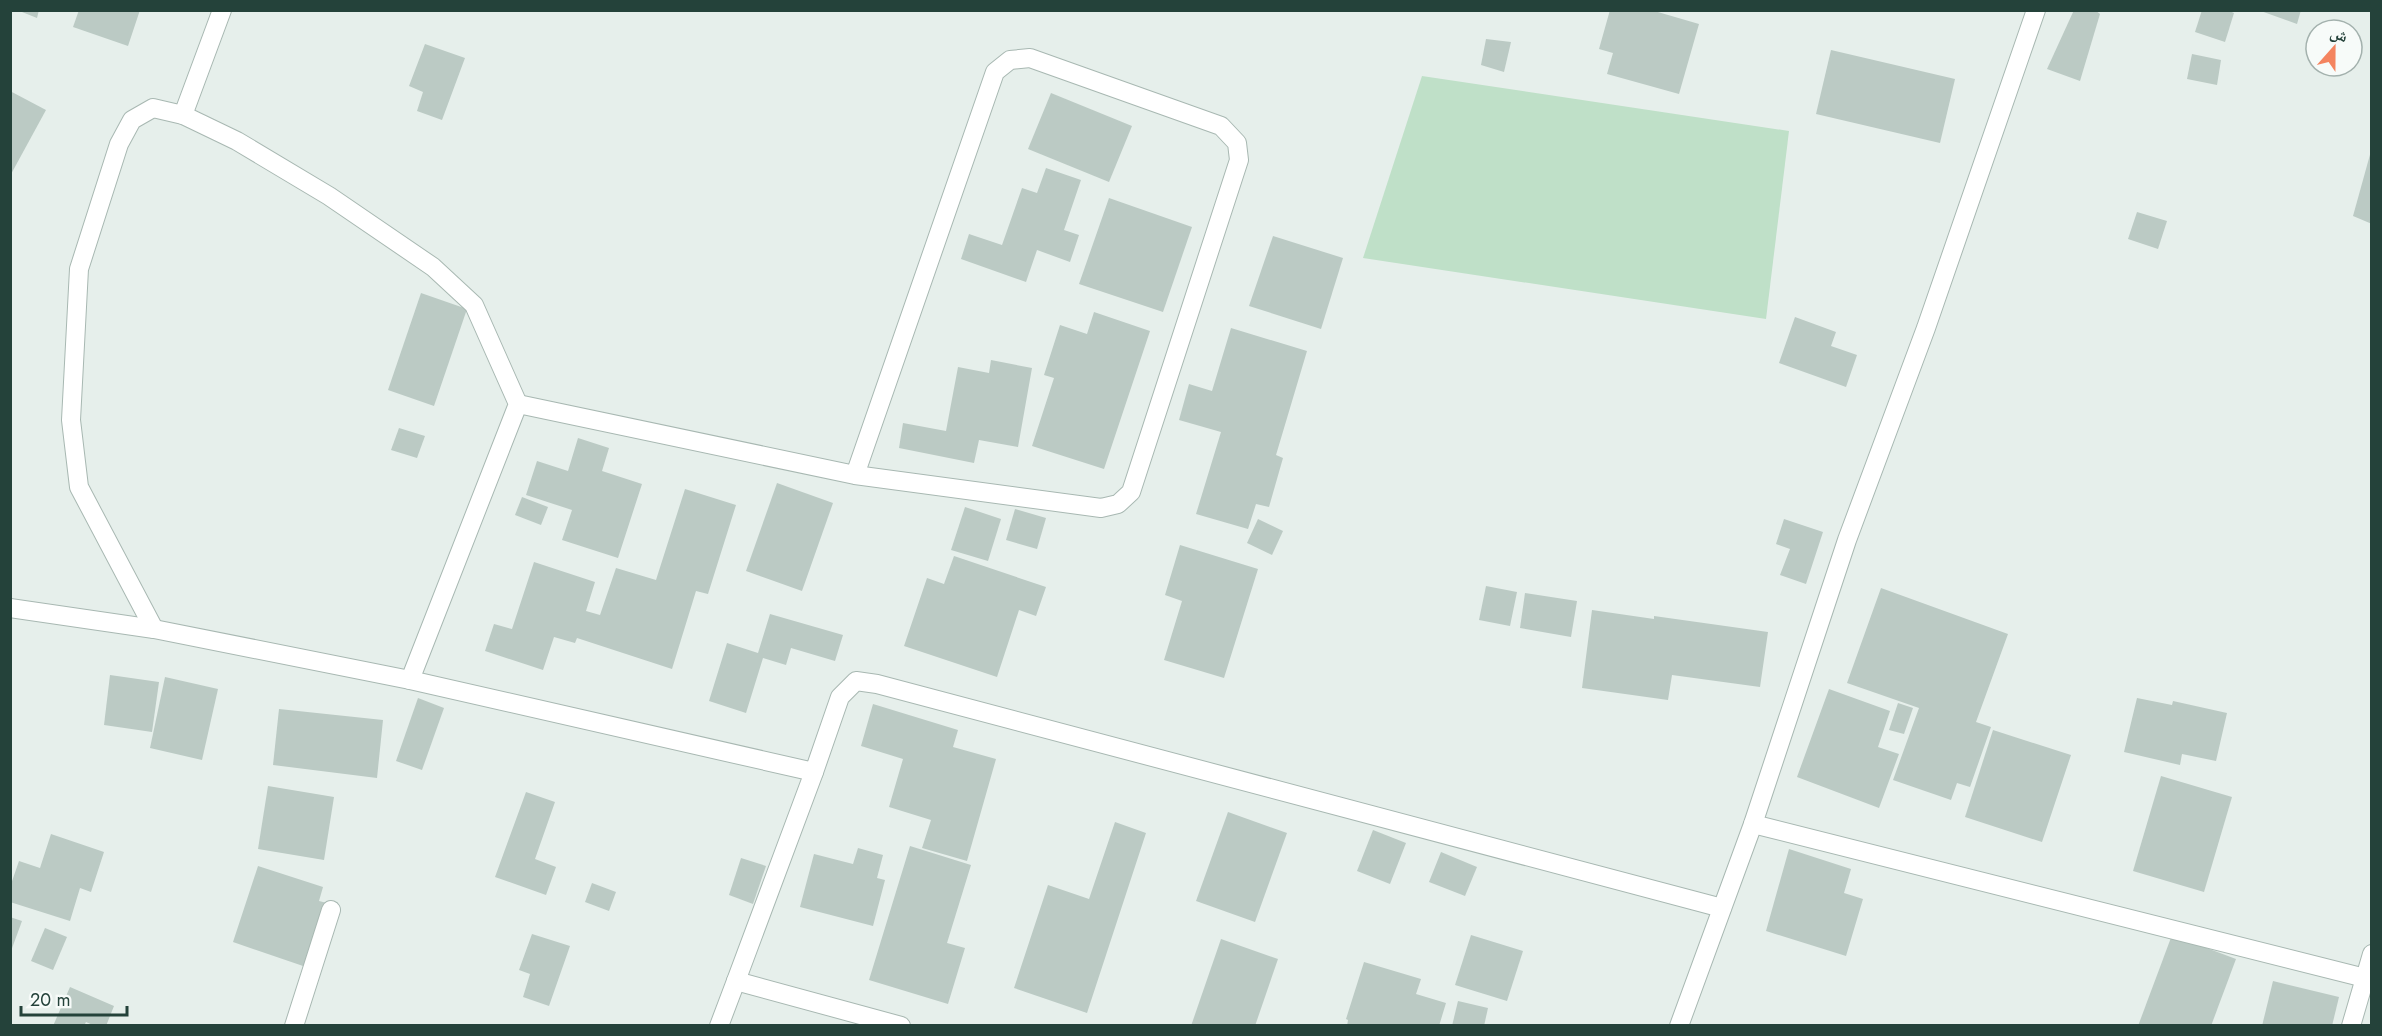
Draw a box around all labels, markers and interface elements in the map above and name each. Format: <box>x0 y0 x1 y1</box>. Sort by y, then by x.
north arrow <box>2304 18 2364 78</box>
text: ش <box>2327 21 2351 48</box>
scale bar <box>21 979 128 1017</box>
text: 20 m <box>30 987 70 1013</box>

